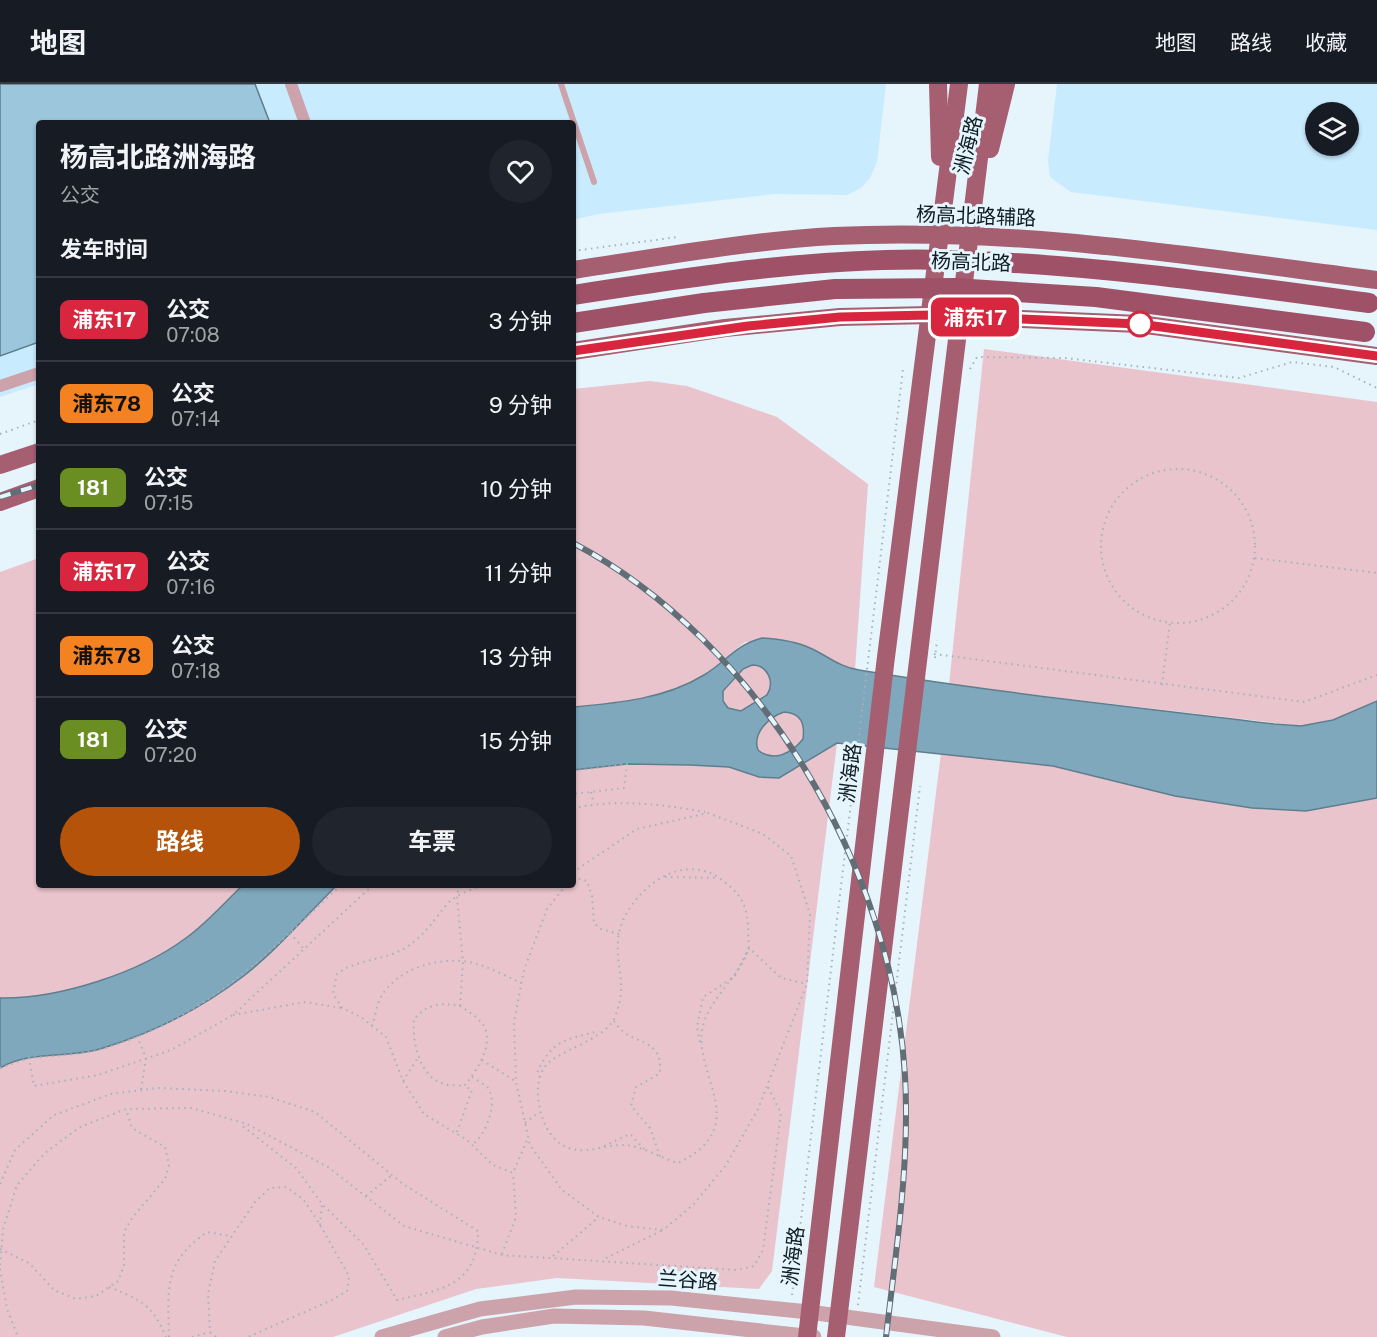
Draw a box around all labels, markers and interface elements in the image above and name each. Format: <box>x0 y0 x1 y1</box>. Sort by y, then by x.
text: 地图 <box>30 26 86 59</box>
text: 地图 <box>1155 30 1197 55</box>
text: 路线 <box>1230 30 1272 55</box>
text: 收藏 <box>1305 30 1347 55</box>
map controls <box>1305 102 1359 156</box>
button: layers <box>1305 102 1359 156</box>
street label: 洲海路 <box>949 113 987 177</box>
text: 杨高北路洲海路 <box>60 140 256 173</box>
button: heart <box>489 140 552 203</box>
text: 公交 <box>60 183 100 207</box>
street label: 杨高北路辅路 <box>916 202 1036 230</box>
text: 发车时间 <box>60 236 148 262</box>
street label: 杨高北路 <box>931 249 1011 275</box>
text: 公交 <box>166 296 210 322</box>
line badge: 浦东17 <box>933 298 1017 336</box>
text: 浦东17 <box>943 305 1007 330</box>
text: 浦东17 <box>72 307 136 332</box>
text: 3 分钟 <box>489 308 552 334</box>
unlabelled marker <box>1127 311 1153 337</box>
text: 07:08 <box>166 323 220 347</box>
text: 公交 <box>171 380 215 406</box>
text: 浦东78 <box>72 391 141 416</box>
text: 9 分钟 <box>489 392 552 418</box>
text: 07:14 <box>171 407 220 431</box>
text: 公交 <box>144 464 188 490</box>
text: 181 <box>77 475 109 500</box>
text: 10 分钟 <box>480 476 552 502</box>
text: 07:15 <box>144 491 193 515</box>
text: 公交 <box>166 548 210 574</box>
text: 浦东17 <box>72 559 136 584</box>
text: 11 分钟 <box>485 560 552 586</box>
text: 07:16 <box>166 575 215 599</box>
text: 公交 <box>171 632 215 658</box>
text: 浦东78 <box>72 643 141 668</box>
text: 13 分钟 <box>480 644 552 670</box>
text: 07:18 <box>171 659 221 683</box>
text: 公交 <box>144 716 188 742</box>
text: 181 <box>77 727 109 752</box>
text: 15 分钟 <box>480 728 552 754</box>
street label: 洲海路 <box>834 742 866 804</box>
text: 07:20 <box>144 743 197 767</box>
button: 路线 <box>60 807 300 876</box>
button: 车票 <box>312 807 552 876</box>
street label: 洲海路 <box>777 1225 809 1287</box>
street label: 兰谷路 <box>657 1266 719 1294</box>

